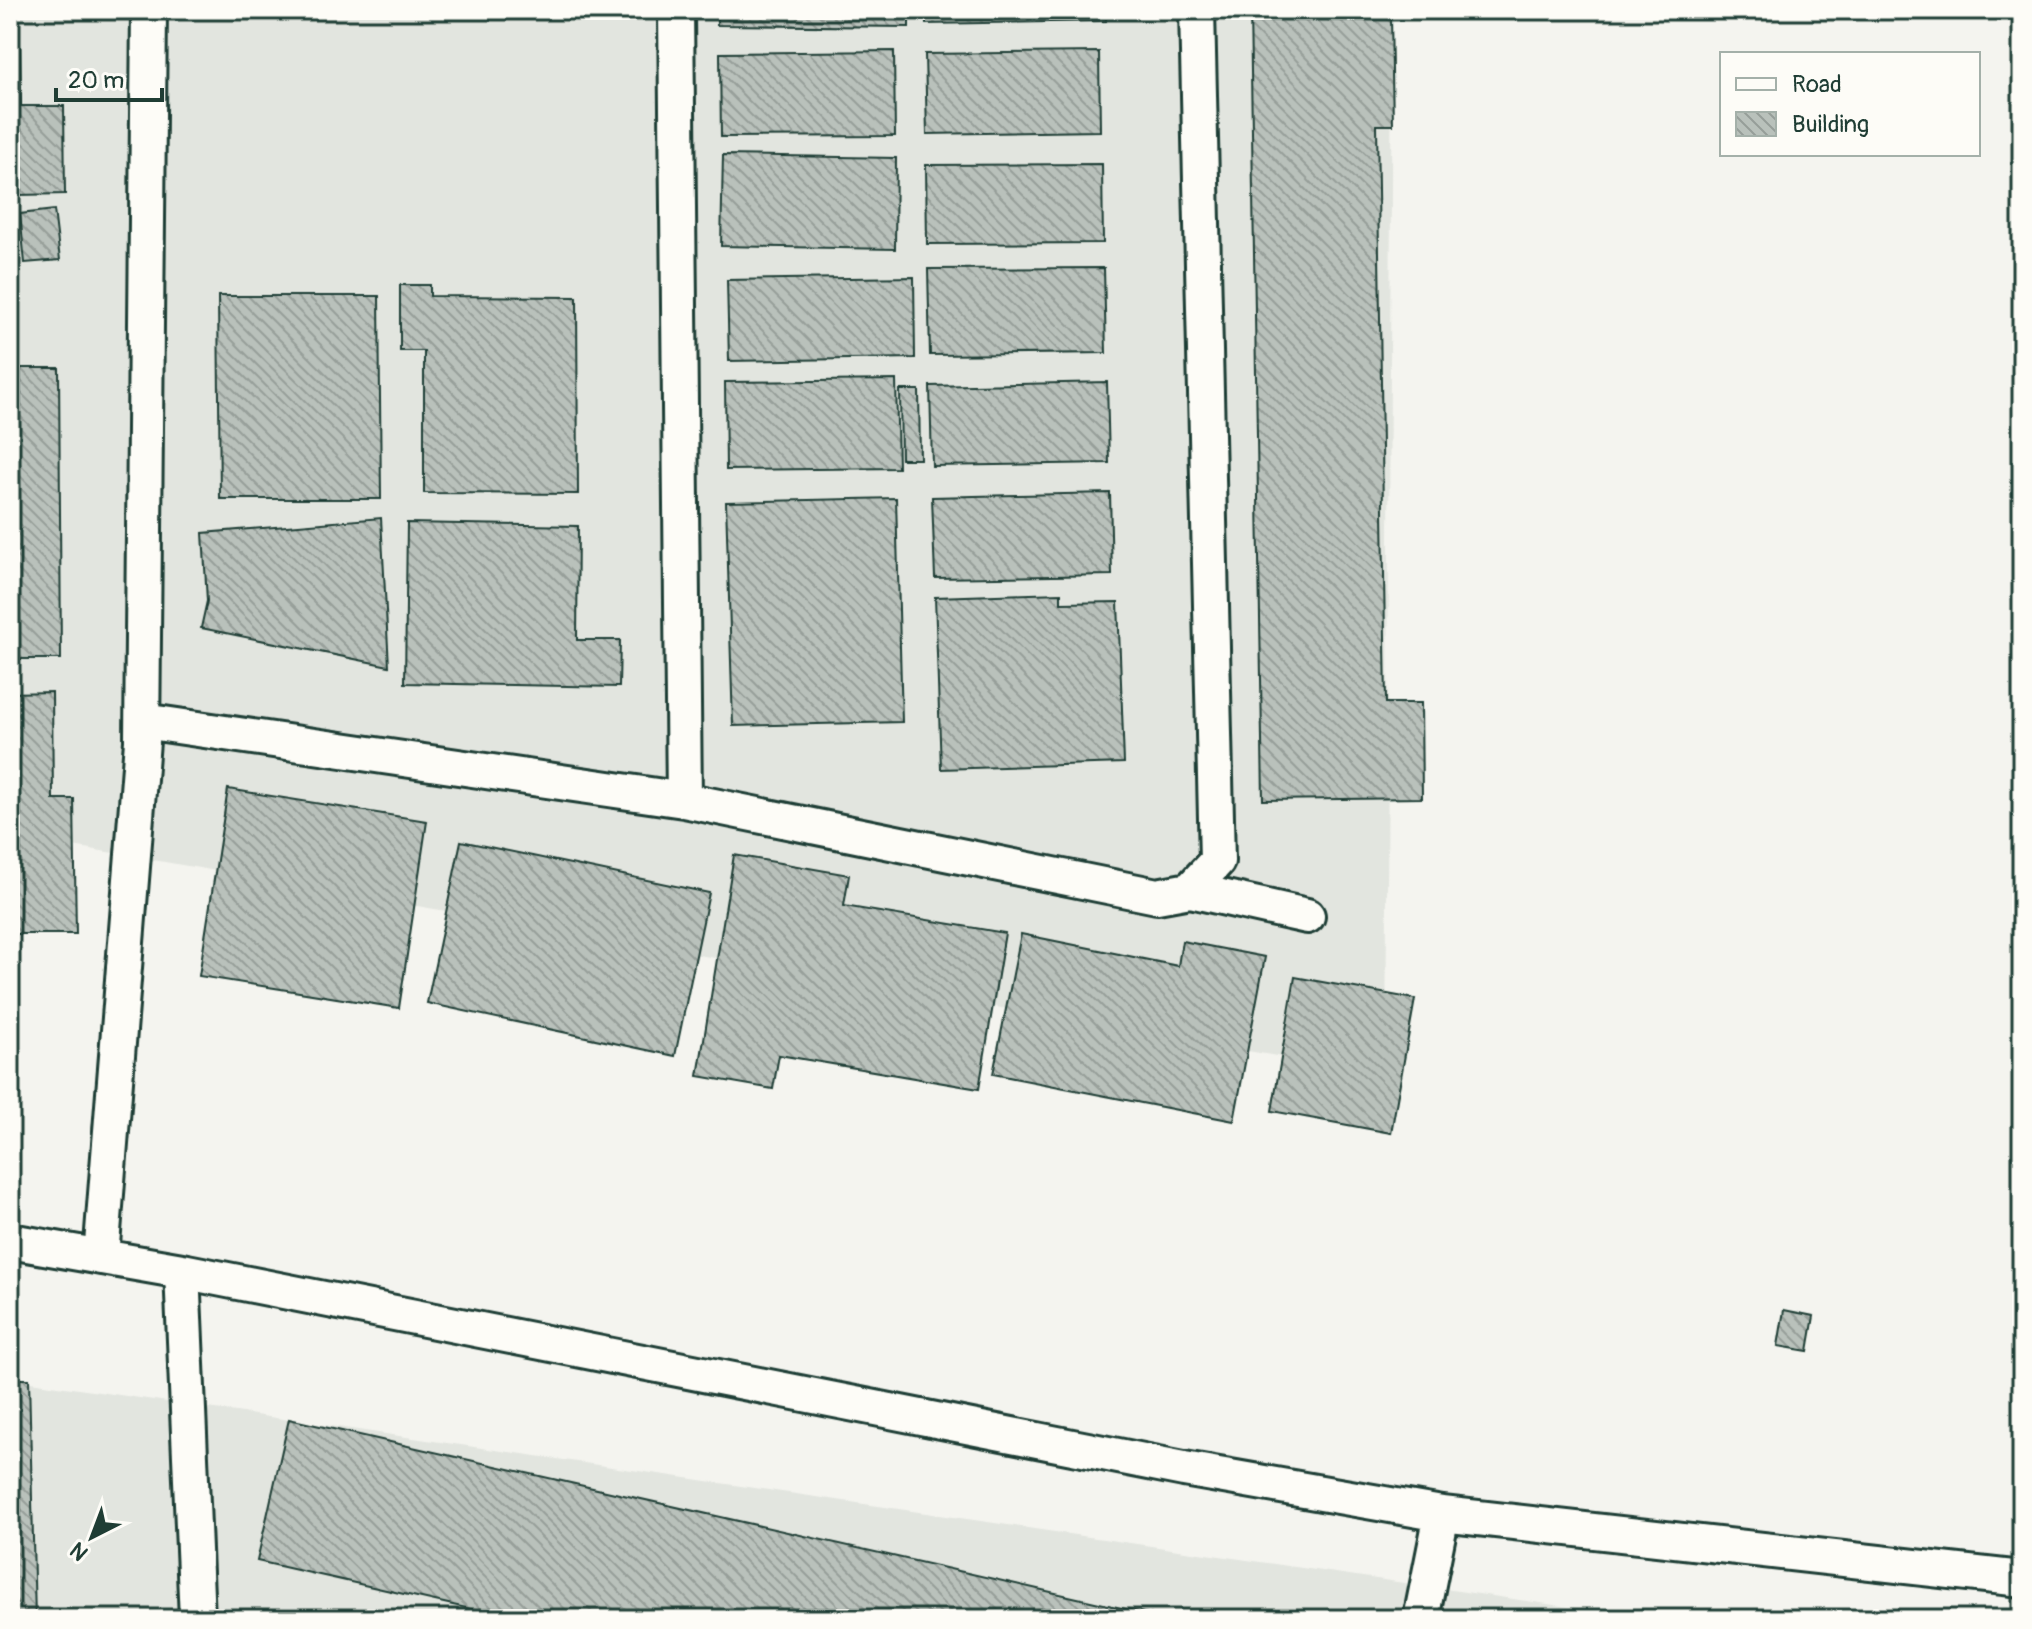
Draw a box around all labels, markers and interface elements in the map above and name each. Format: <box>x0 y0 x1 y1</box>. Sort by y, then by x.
scale bar <box>56 52 162 102</box>
legend <box>1720 52 1980 156</box>
text: 20 m <box>68 66 124 95</box>
text: Road <box>1792 70 1842 99</box>
text: Building <box>1792 110 1869 139</box>
north arrow <box>52 1497 132 1577</box>
text: N <box>64 1536 94 1567</box>

